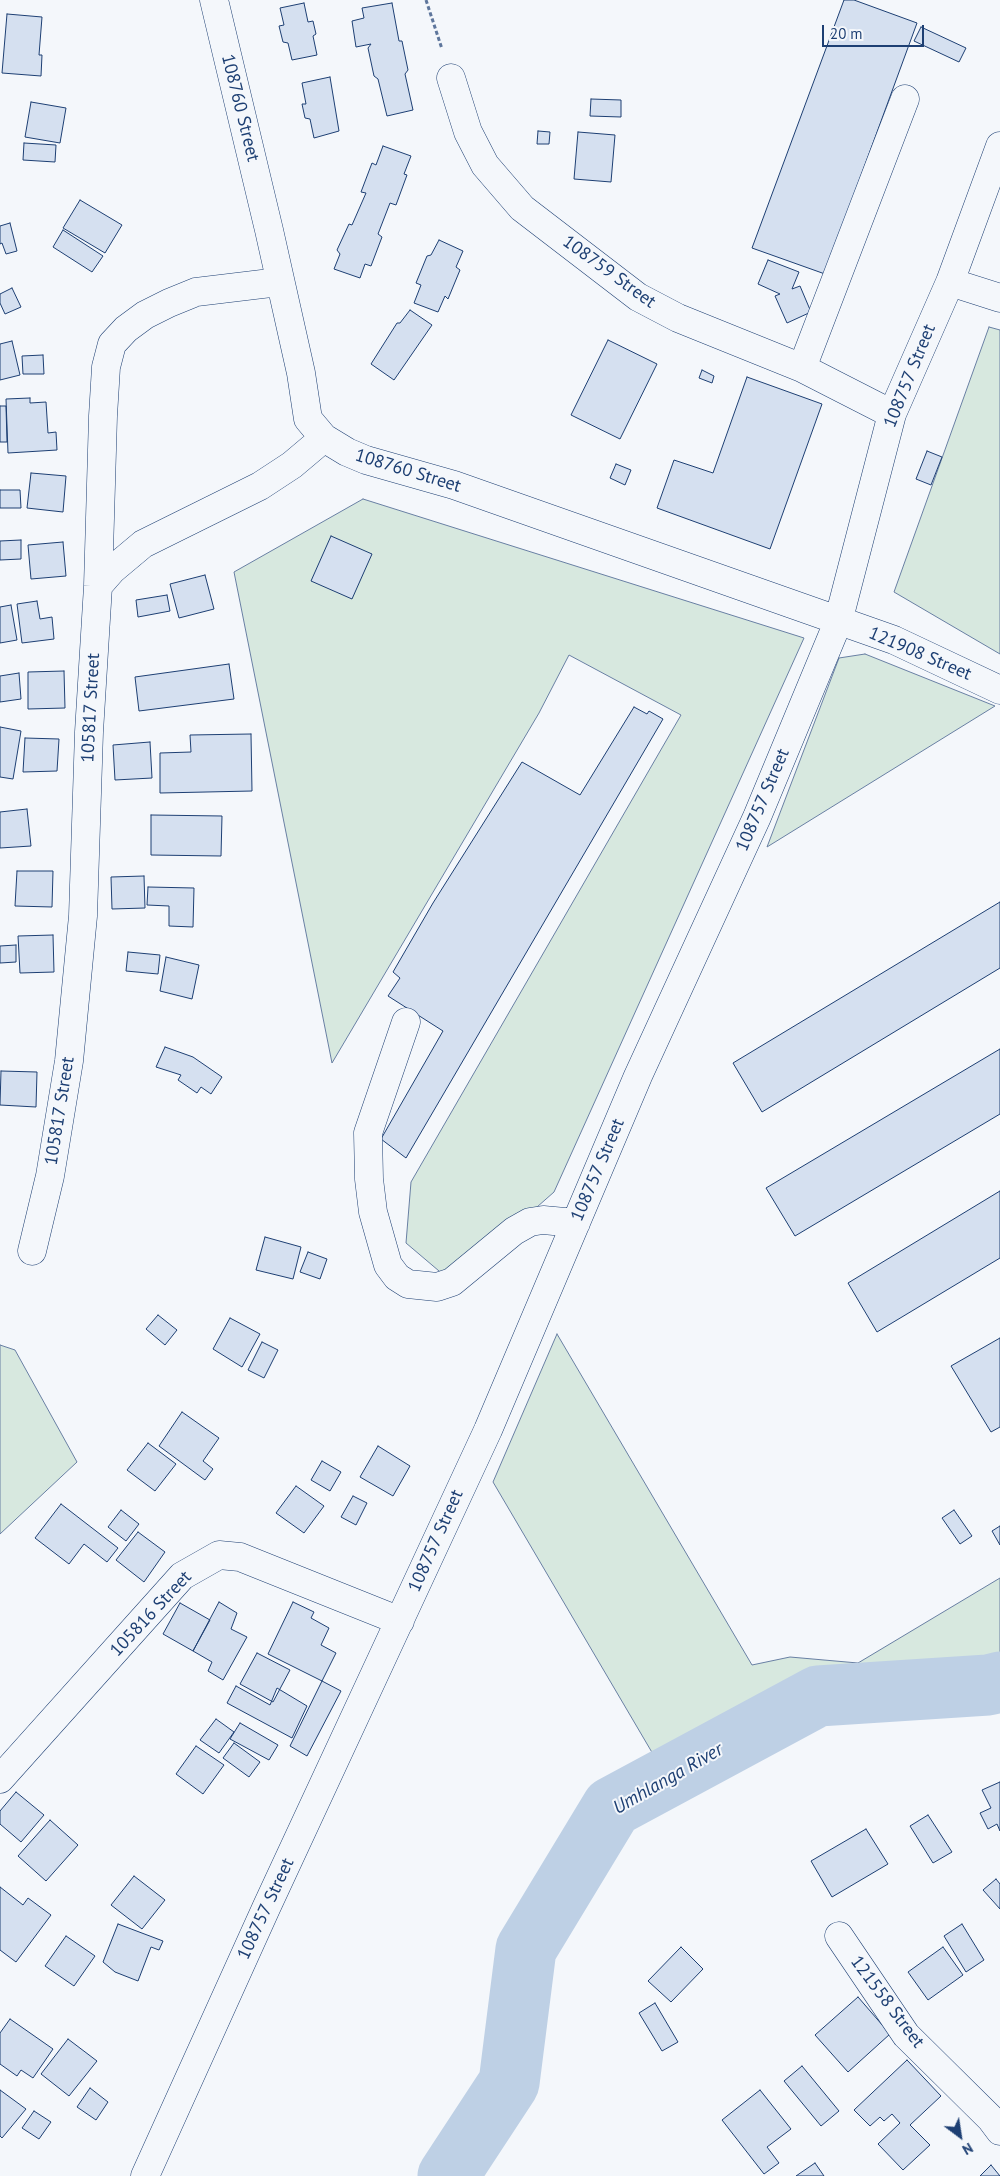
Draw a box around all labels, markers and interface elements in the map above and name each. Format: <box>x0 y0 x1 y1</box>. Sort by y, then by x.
scale bar <box>825 15 928 47</box>
text: 20 m <box>830 24 863 43</box>
street label: 108760 Street <box>216 52 264 164</box>
street label: 108759 Street <box>558 231 660 313</box>
street label: 108757 Street <box>879 321 941 431</box>
street label: 108760 Street <box>352 445 464 497</box>
street label: 121908 Street <box>865 623 975 685</box>
street label: 105817 Street <box>77 653 105 763</box>
street label: 108757 Street <box>732 745 794 855</box>
street label: 105817 Street <box>41 1055 79 1167</box>
street label: 108757 Street <box>567 1115 629 1225</box>
street label: 108757 Street <box>404 1487 468 1595</box>
street label: 105816 Street <box>106 1567 196 1661</box>
water label: Umhlanga River <box>609 1738 727 1820</box>
street label: 108757 Street <box>233 1855 299 1963</box>
street label: 121558 Street <box>845 1952 929 2052</box>
north arrow <box>935 2111 985 2161</box>
text: N <box>959 2139 976 2159</box>

